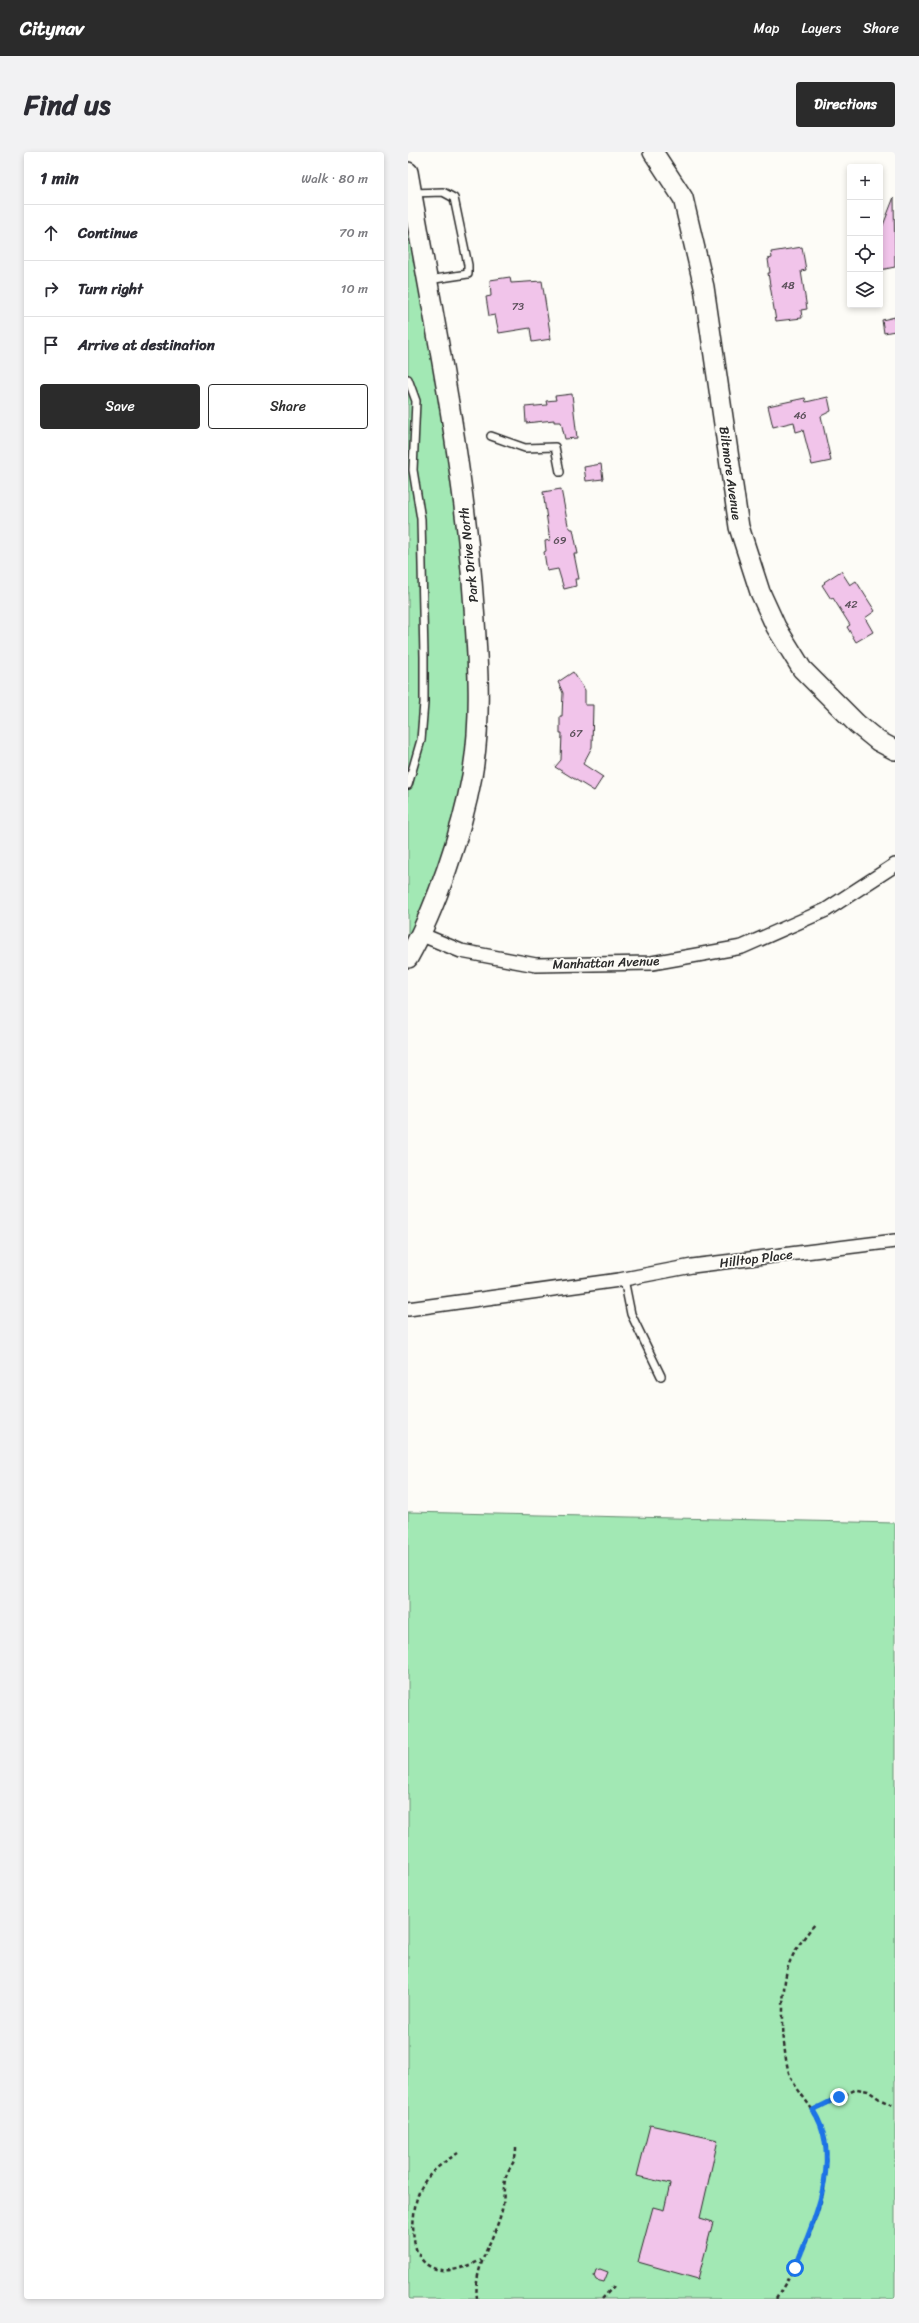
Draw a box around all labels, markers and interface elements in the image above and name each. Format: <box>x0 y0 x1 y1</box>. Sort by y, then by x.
text: Citynav <box>20 12 84 45</box>
text: Map <box>754 16 779 41</box>
text: Layers <box>801 16 841 41</box>
text: Share <box>863 16 899 41</box>
text: Find us <box>24 80 111 129</box>
button: Directions <box>796 82 895 127</box>
text: 1 min <box>40 163 79 193</box>
map controls <box>847 164 883 308</box>
button: + <box>847 164 883 200</box>
text: Walk · 80 m <box>301 167 368 190</box>
button: − <box>847 200 883 236</box>
text: Continue <box>78 220 138 246</box>
text: 70 m <box>339 221 368 244</box>
icon: ahead <box>40 222 62 244</box>
button: locate <box>847 236 883 272</box>
button: layers <box>847 272 883 308</box>
text: Turn right <box>78 276 143 302</box>
house number: 48 <box>781 276 795 295</box>
text: 10 m <box>341 277 368 300</box>
icon: right <box>40 278 62 300</box>
house number: 73 <box>512 297 524 316</box>
text: Arrive at destination <box>78 332 215 358</box>
icon: arrive <box>40 334 62 356</box>
button: Save <box>40 384 200 429</box>
button: Share <box>208 384 368 429</box>
house number: 46 <box>793 406 807 425</box>
street label: Biltmore Avenue <box>713 425 748 521</box>
street label: Park Drive North <box>452 506 485 604</box>
house number: 69 <box>553 531 567 550</box>
house number: 42 <box>844 595 858 614</box>
house number: 67 <box>570 724 583 743</box>
street label: Manhattan Avenue <box>552 949 660 976</box>
street label: Hilltop Place <box>718 1243 794 1274</box>
route end <box>830 2088 848 2106</box>
route start <box>786 2259 804 2277</box>

